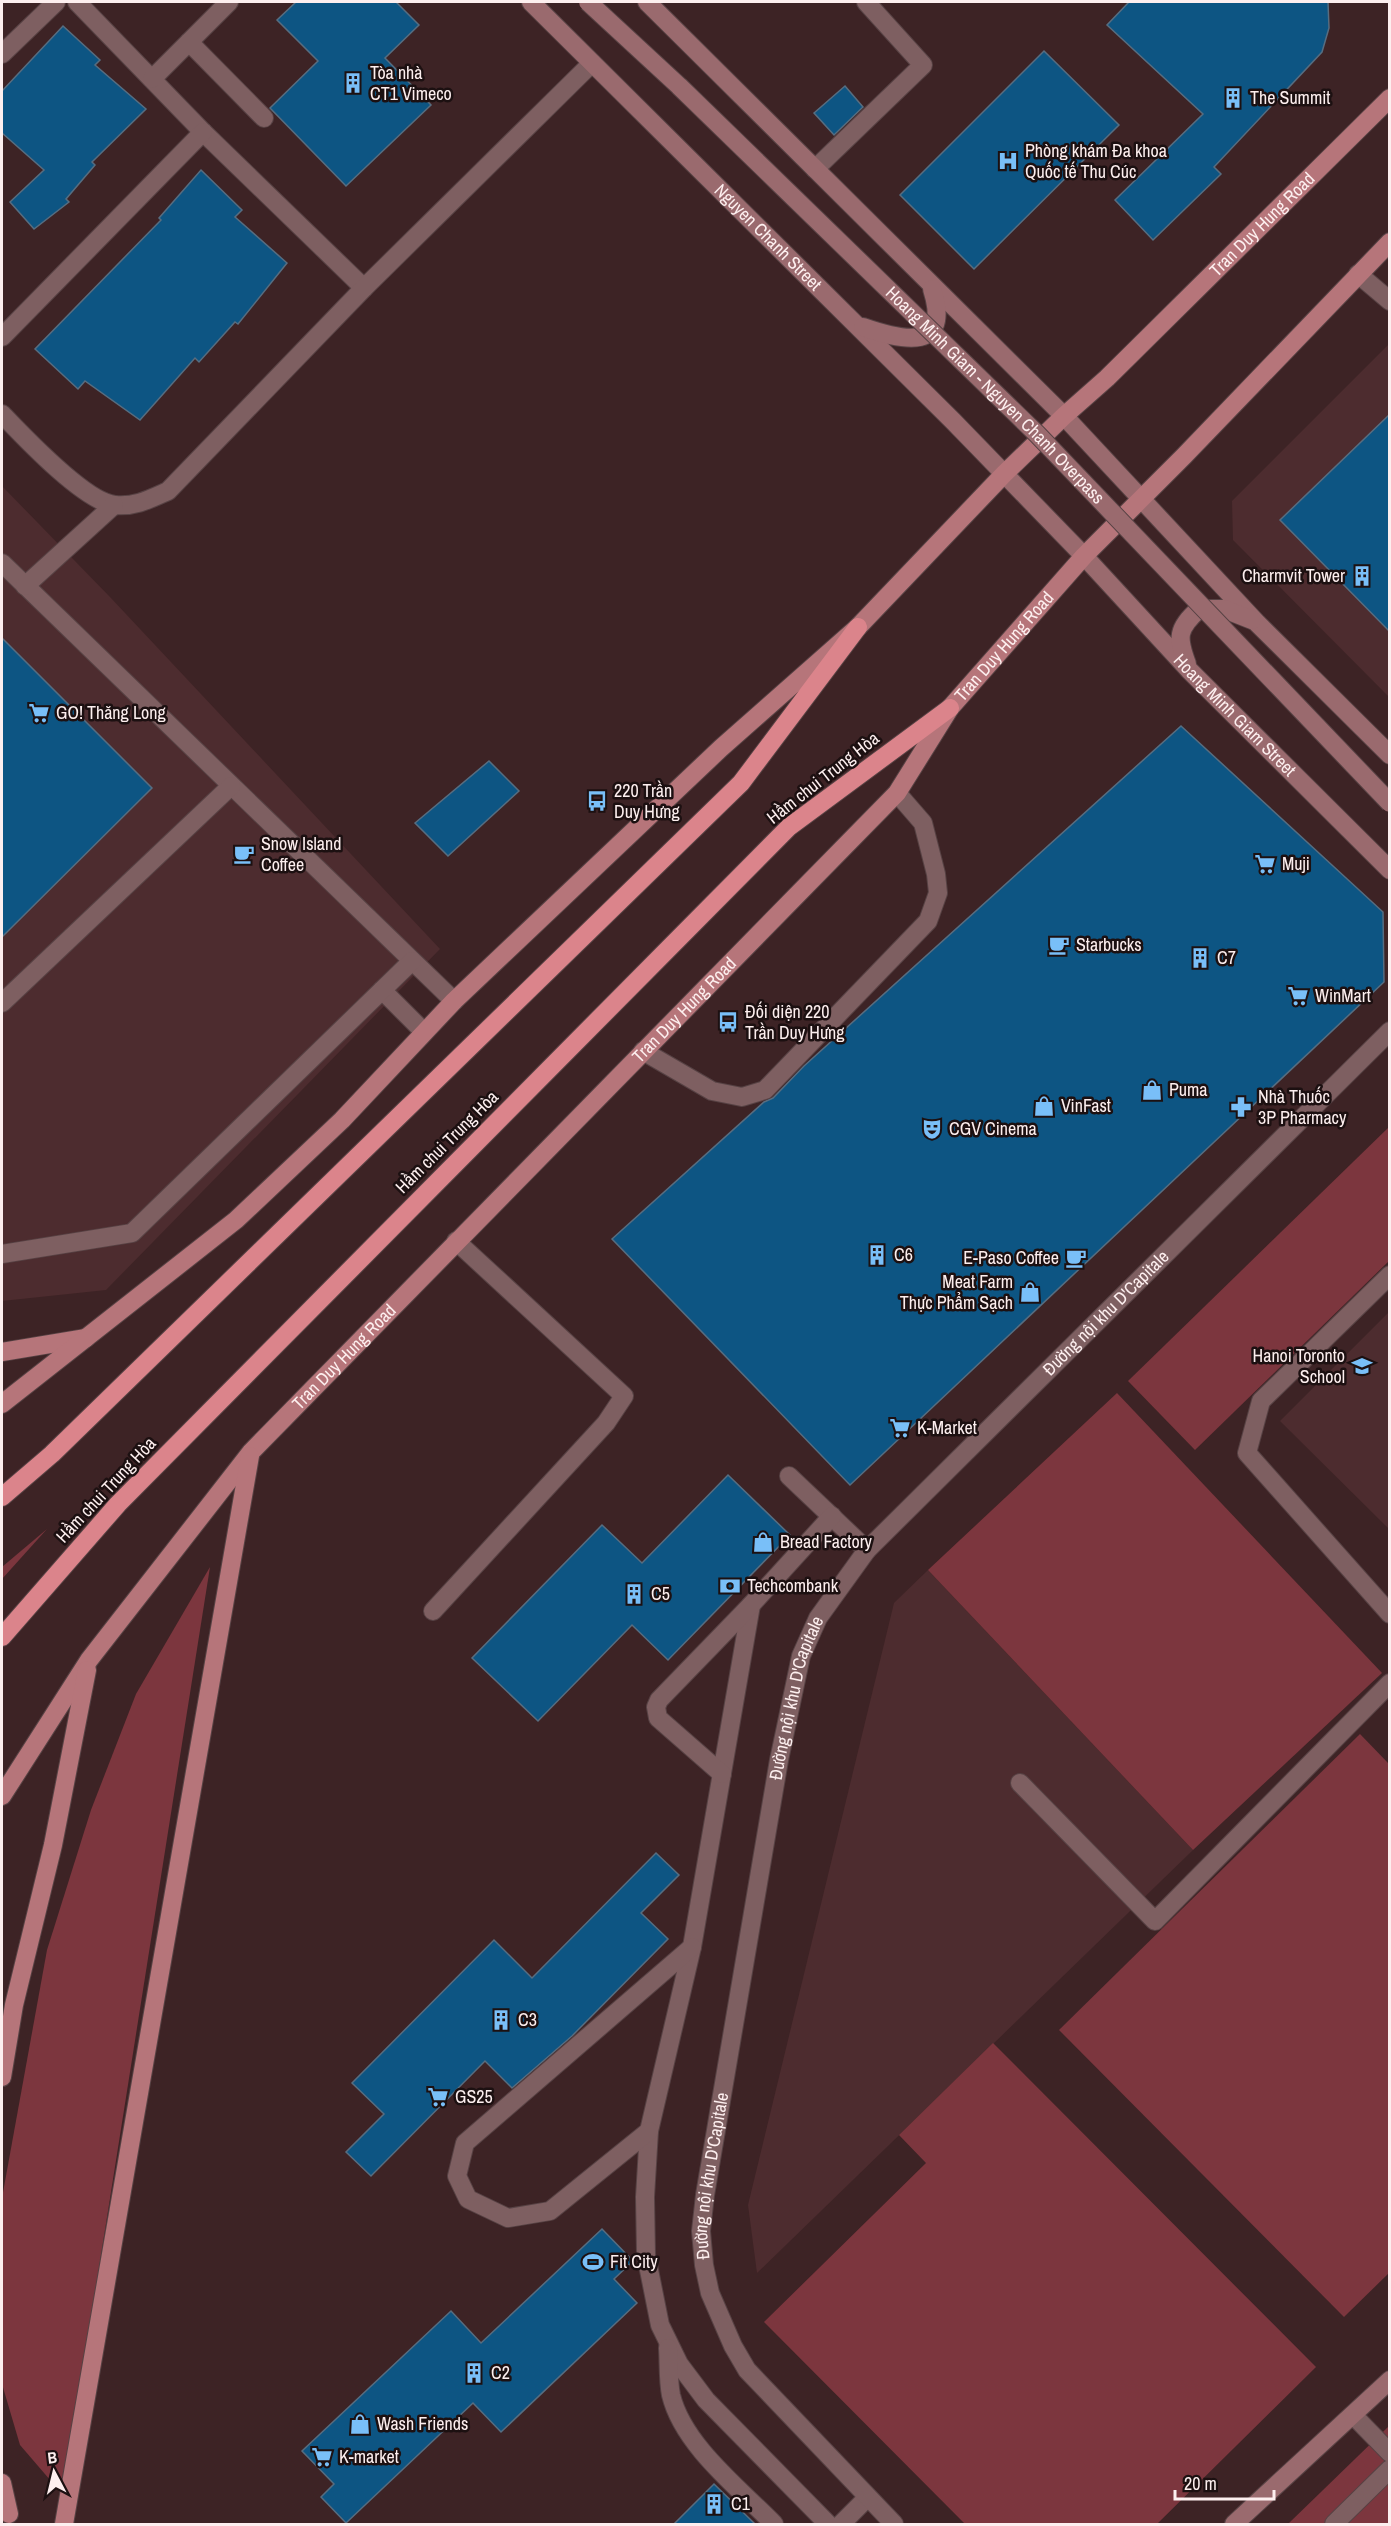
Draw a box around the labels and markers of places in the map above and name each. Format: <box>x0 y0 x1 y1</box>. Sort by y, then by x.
place label: Tòa nhà CT1 Vimeco <box>370 60 452 106</box>
building icon: Tòa nhà CT1 Vimeco <box>341 71 365 95</box>
place label: The Summit <box>1250 85 1330 110</box>
building icon: The Summit <box>1221 86 1245 110</box>
place label: Phòng khám Đa khoa Quốc tế Thu Cúc <box>1025 138 1167 184</box>
hospital icon: Phòng khám Đa khoa Quốc tế Thu Cúc <box>996 149 1020 173</box>
place label: Charmvit Tower <box>1242 563 1345 588</box>
building icon: Charmvit Tower <box>1350 564 1374 588</box>
place label: GO! Thăng Long <box>56 700 167 725</box>
supermarket icon: GO! Thăng Long <box>27 701 51 725</box>
place label: 220 Trần Duy Hưng <box>614 778 680 824</box>
bus stop icon: 220 Trần Duy Hưng <box>585 789 609 813</box>
place label: Snow Island Coffee <box>261 831 341 877</box>
cafe icon: Snow Island Coffee <box>232 842 256 866</box>
place label: Muji <box>1282 851 1310 876</box>
supermarket icon: Muji <box>1253 852 1277 876</box>
place label: Starbucks <box>1076 932 1142 957</box>
cafe icon: Starbucks <box>1047 933 1071 957</box>
place label: C7 <box>1217 945 1236 970</box>
building icon: C7 <box>1188 946 1212 970</box>
place label: WinMart <box>1315 983 1371 1008</box>
supermarket icon: WinMart <box>1286 984 1310 1008</box>
place label: Đối diện 220 Trần Duy Hưng <box>745 999 845 1045</box>
bus stop icon: Đối diện 220 Trần Duy Hưng <box>716 1010 740 1034</box>
place label: Puma <box>1169 1077 1208 1102</box>
shop icon: Puma <box>1140 1078 1164 1102</box>
place label: Nhà Thuốc 3P Pharmacy <box>1258 1084 1347 1130</box>
place label: VinFast <box>1061 1093 1111 1118</box>
shop icon: VinFast <box>1032 1094 1056 1118</box>
pharmacy icon: Nhà Thuốc 3P Pharmacy <box>1229 1095 1253 1119</box>
place label: CGV Cinema <box>949 1116 1037 1141</box>
theatre icon: CGV Cinema <box>920 1117 944 1141</box>
place label: C6 <box>894 1242 913 1267</box>
building icon: C6 <box>865 1243 889 1267</box>
place label: E-Paso Coffee <box>963 1245 1059 1270</box>
cafe icon: E-Paso Coffee <box>1064 1246 1088 1270</box>
place label: Meat Farm Thực Phẩm Sạch <box>900 1269 1013 1315</box>
shop icon: Meat Farm Thực Phẩm Sạch <box>1018 1280 1042 1304</box>
place label: Hanoi Toronto School <box>1253 1343 1345 1389</box>
school or university icon: Hanoi Toronto School <box>1350 1354 1374 1378</box>
place label: K-Market <box>917 1415 977 1440</box>
supermarket icon: K-Market <box>888 1416 912 1440</box>
place label: Bread Factory <box>780 1529 873 1554</box>
shop icon: Bread Factory <box>751 1530 775 1554</box>
place label: Techcombank <box>747 1573 839 1598</box>
bank icon: Techcombank <box>718 1574 742 1598</box>
place label: C5 <box>651 1581 670 1606</box>
building icon: C5 <box>622 1582 646 1606</box>
place label: C3 <box>518 2007 537 2032</box>
building icon: C3 <box>489 2008 513 2032</box>
place label: GS25 <box>455 2084 493 2109</box>
supermarket icon: GS25 <box>426 2085 450 2109</box>
place label: Fit City <box>610 2249 658 2274</box>
sports icon: Fit City <box>581 2250 605 2274</box>
place label: C2 <box>491 2360 510 2385</box>
building icon: C2 <box>462 2361 486 2385</box>
place label: Wash Friends <box>377 2411 468 2436</box>
shop icon: Wash Friends <box>348 2412 372 2436</box>
place label: K-market <box>339 2444 399 2469</box>
supermarket icon: K-market <box>310 2445 334 2469</box>
place label: C1 <box>731 2491 751 2516</box>
building icon: C1 <box>702 2492 726 2516</box>

